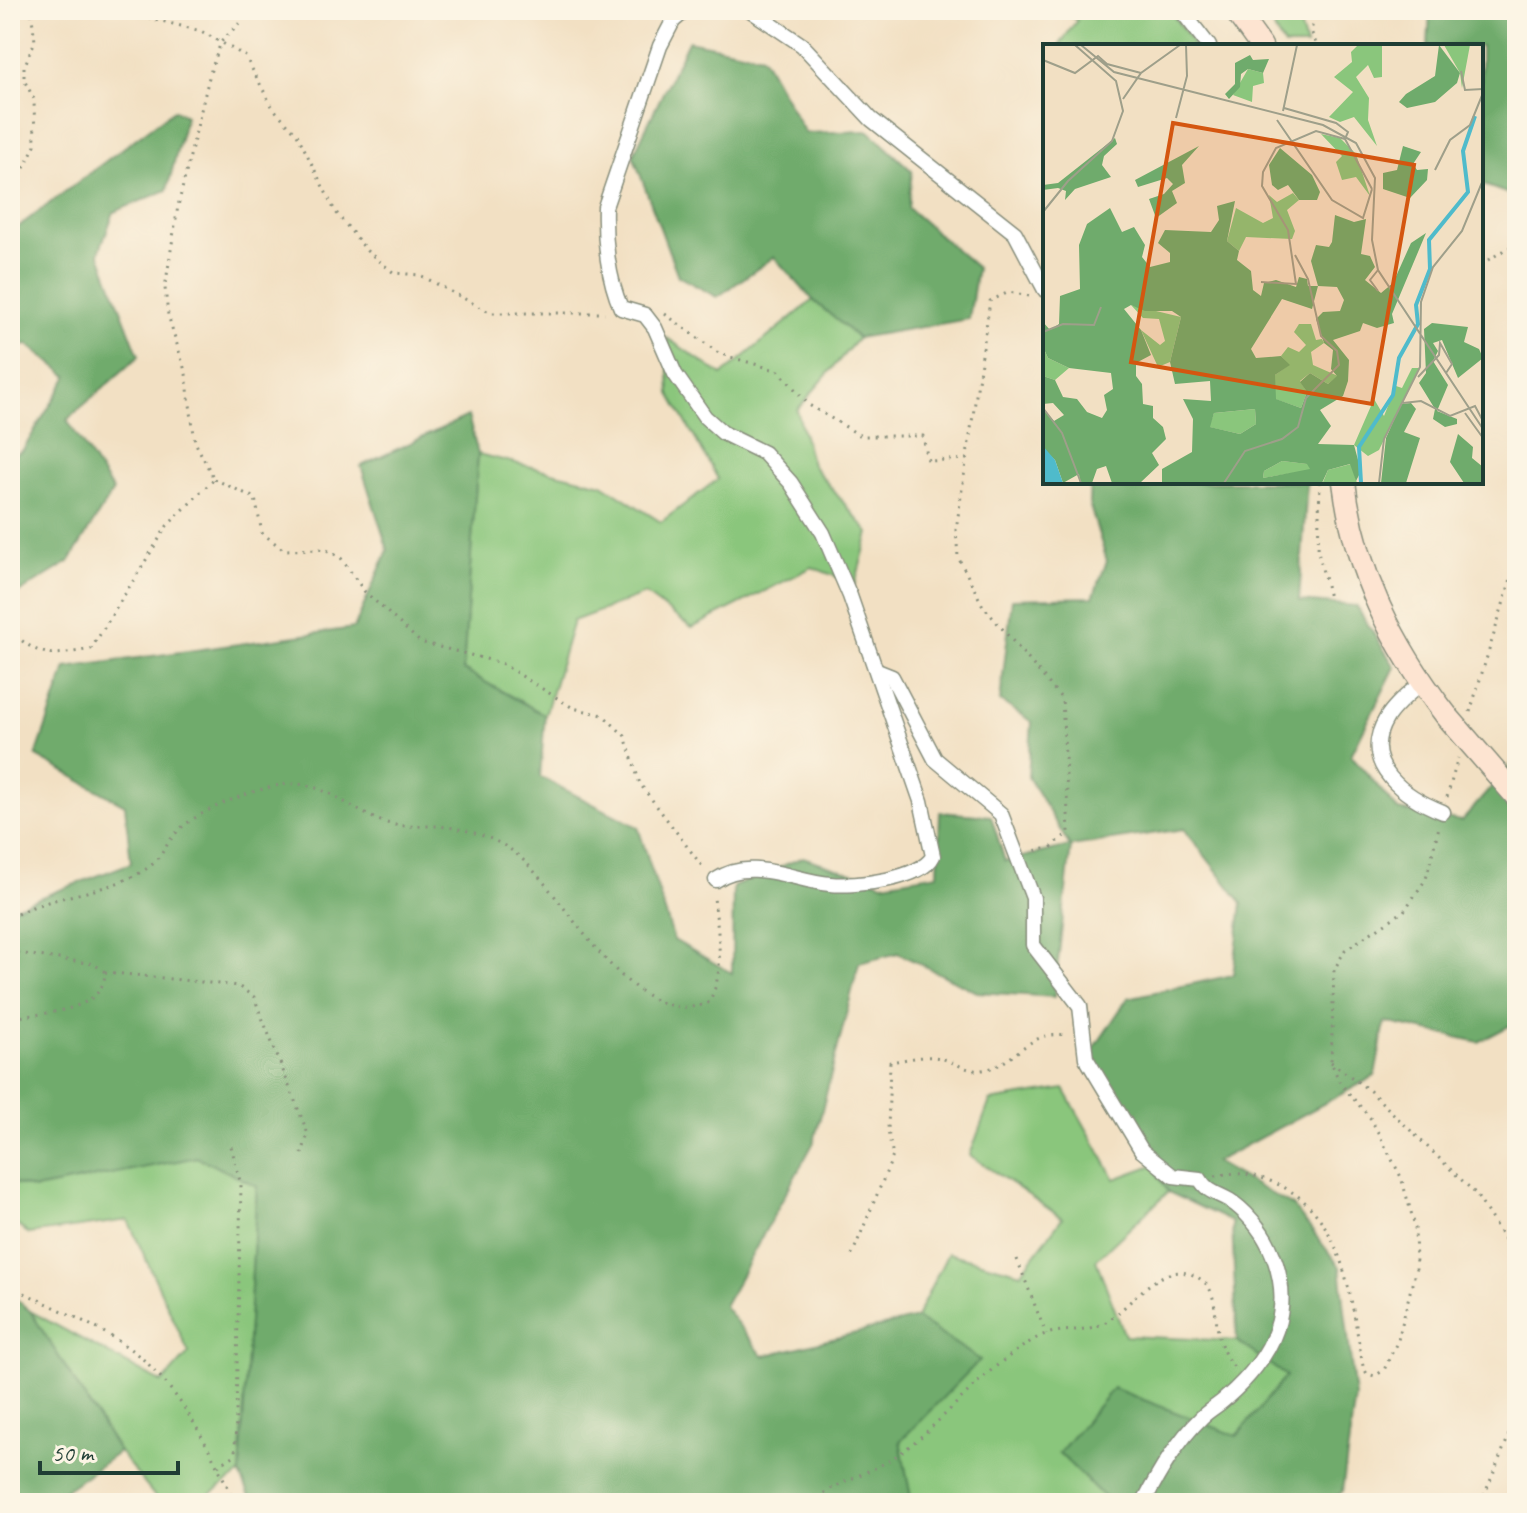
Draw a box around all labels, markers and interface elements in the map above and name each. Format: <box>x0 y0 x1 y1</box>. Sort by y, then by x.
inset map <box>1043 44 1483 484</box>
scale bar <box>40 1425 178 1475</box>
text: 50 m <box>52 1438 95 1468</box>

